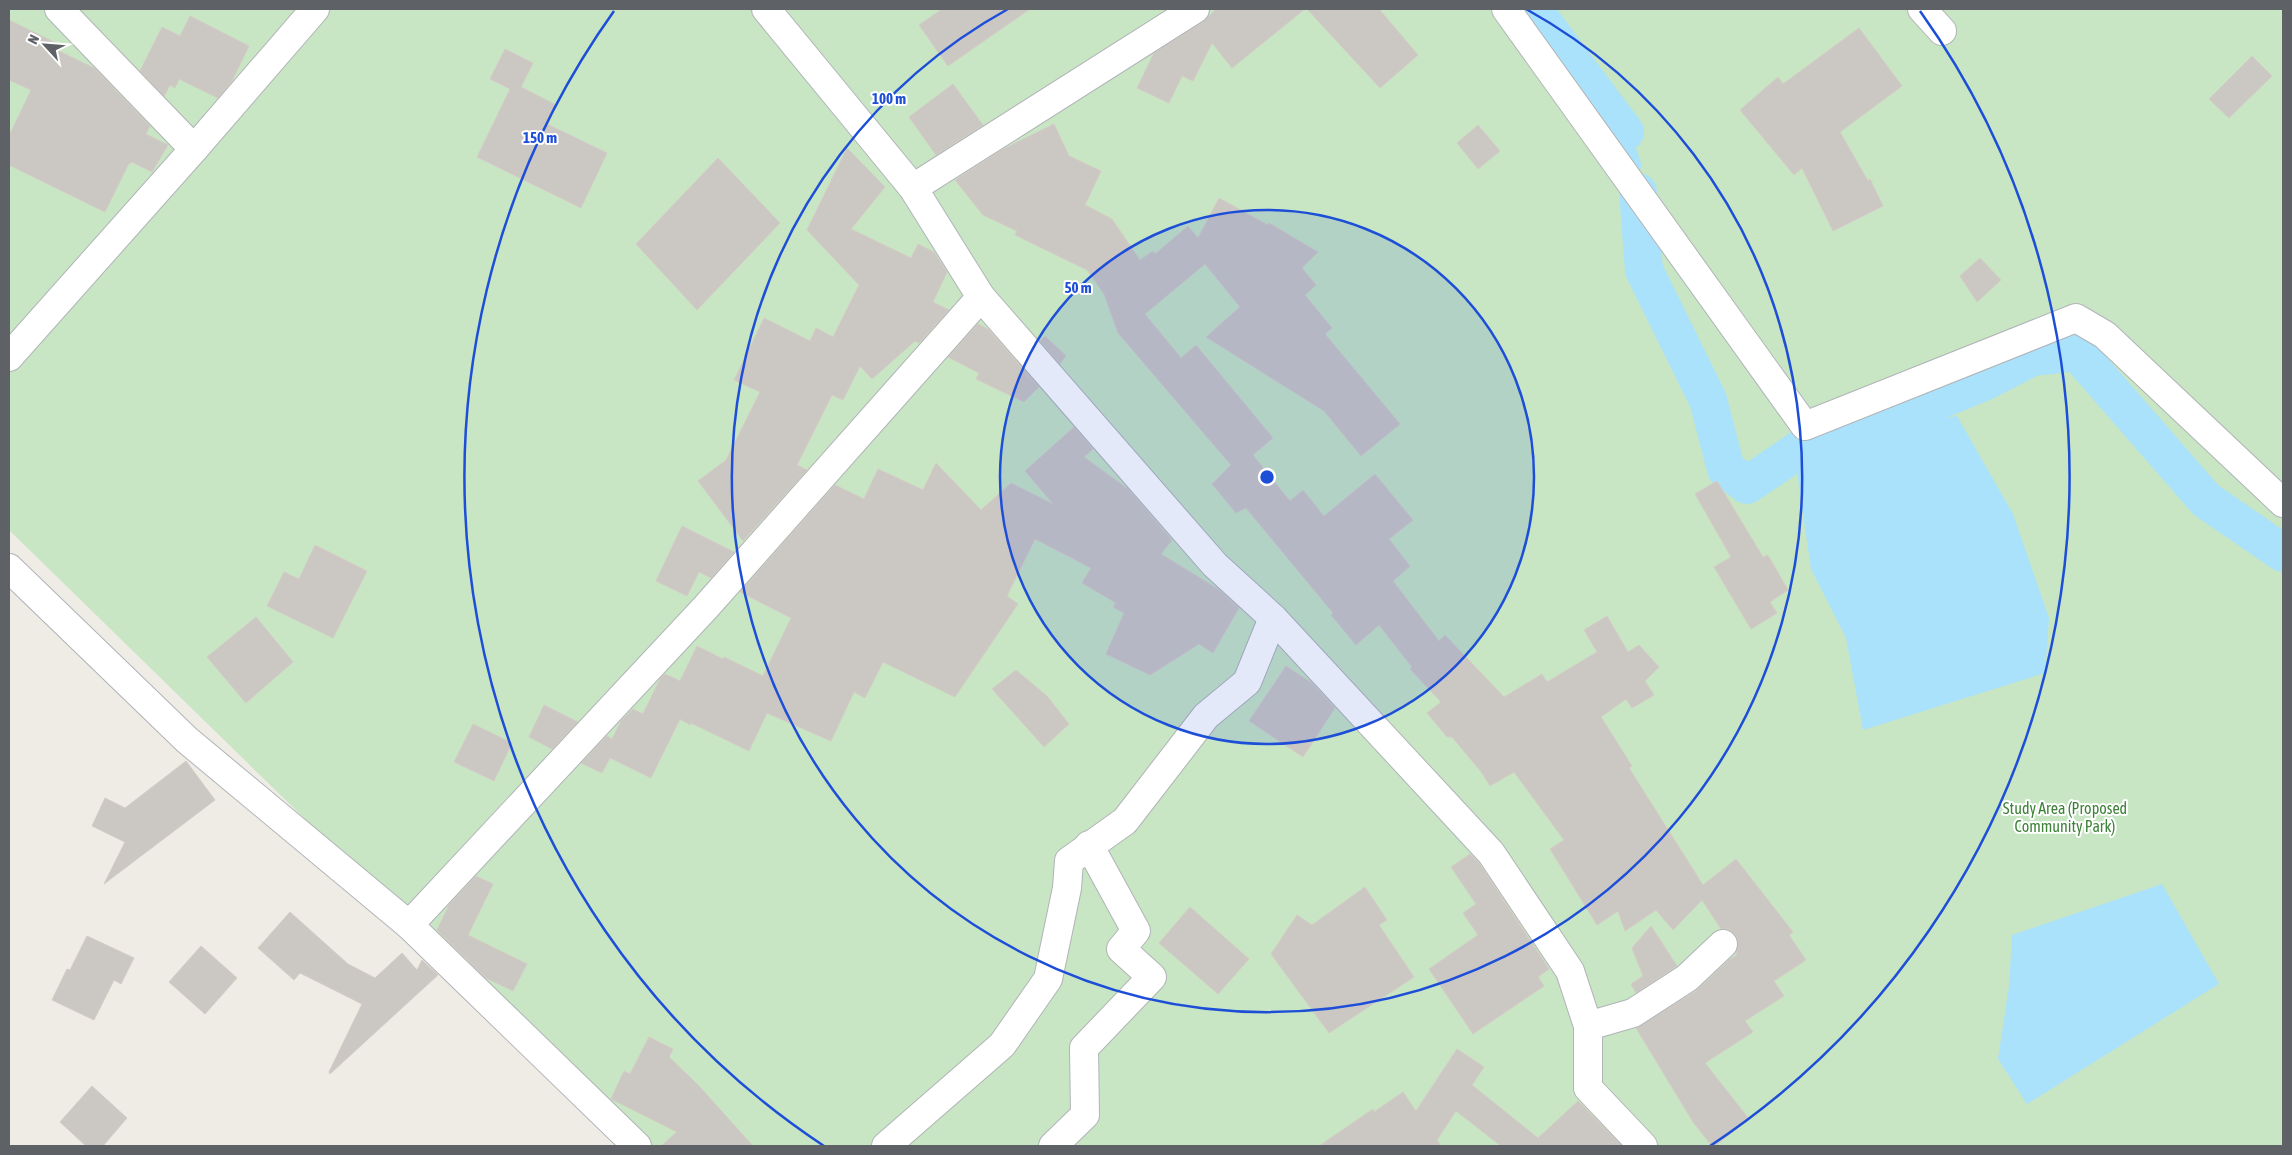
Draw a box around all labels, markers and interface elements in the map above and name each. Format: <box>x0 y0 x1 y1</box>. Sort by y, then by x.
north arrow <box>20 20 70 70</box>
text: N <box>24 32 42 47</box>
text: 100 m <box>872 90 906 107</box>
text: 150 m <box>523 129 557 146</box>
text: 50 m <box>1065 279 1092 296</box>
centre of rings <box>1258 468 1276 486</box>
park label: Study Area (Proposed Community Park) <box>2003 799 2127 836</box>

